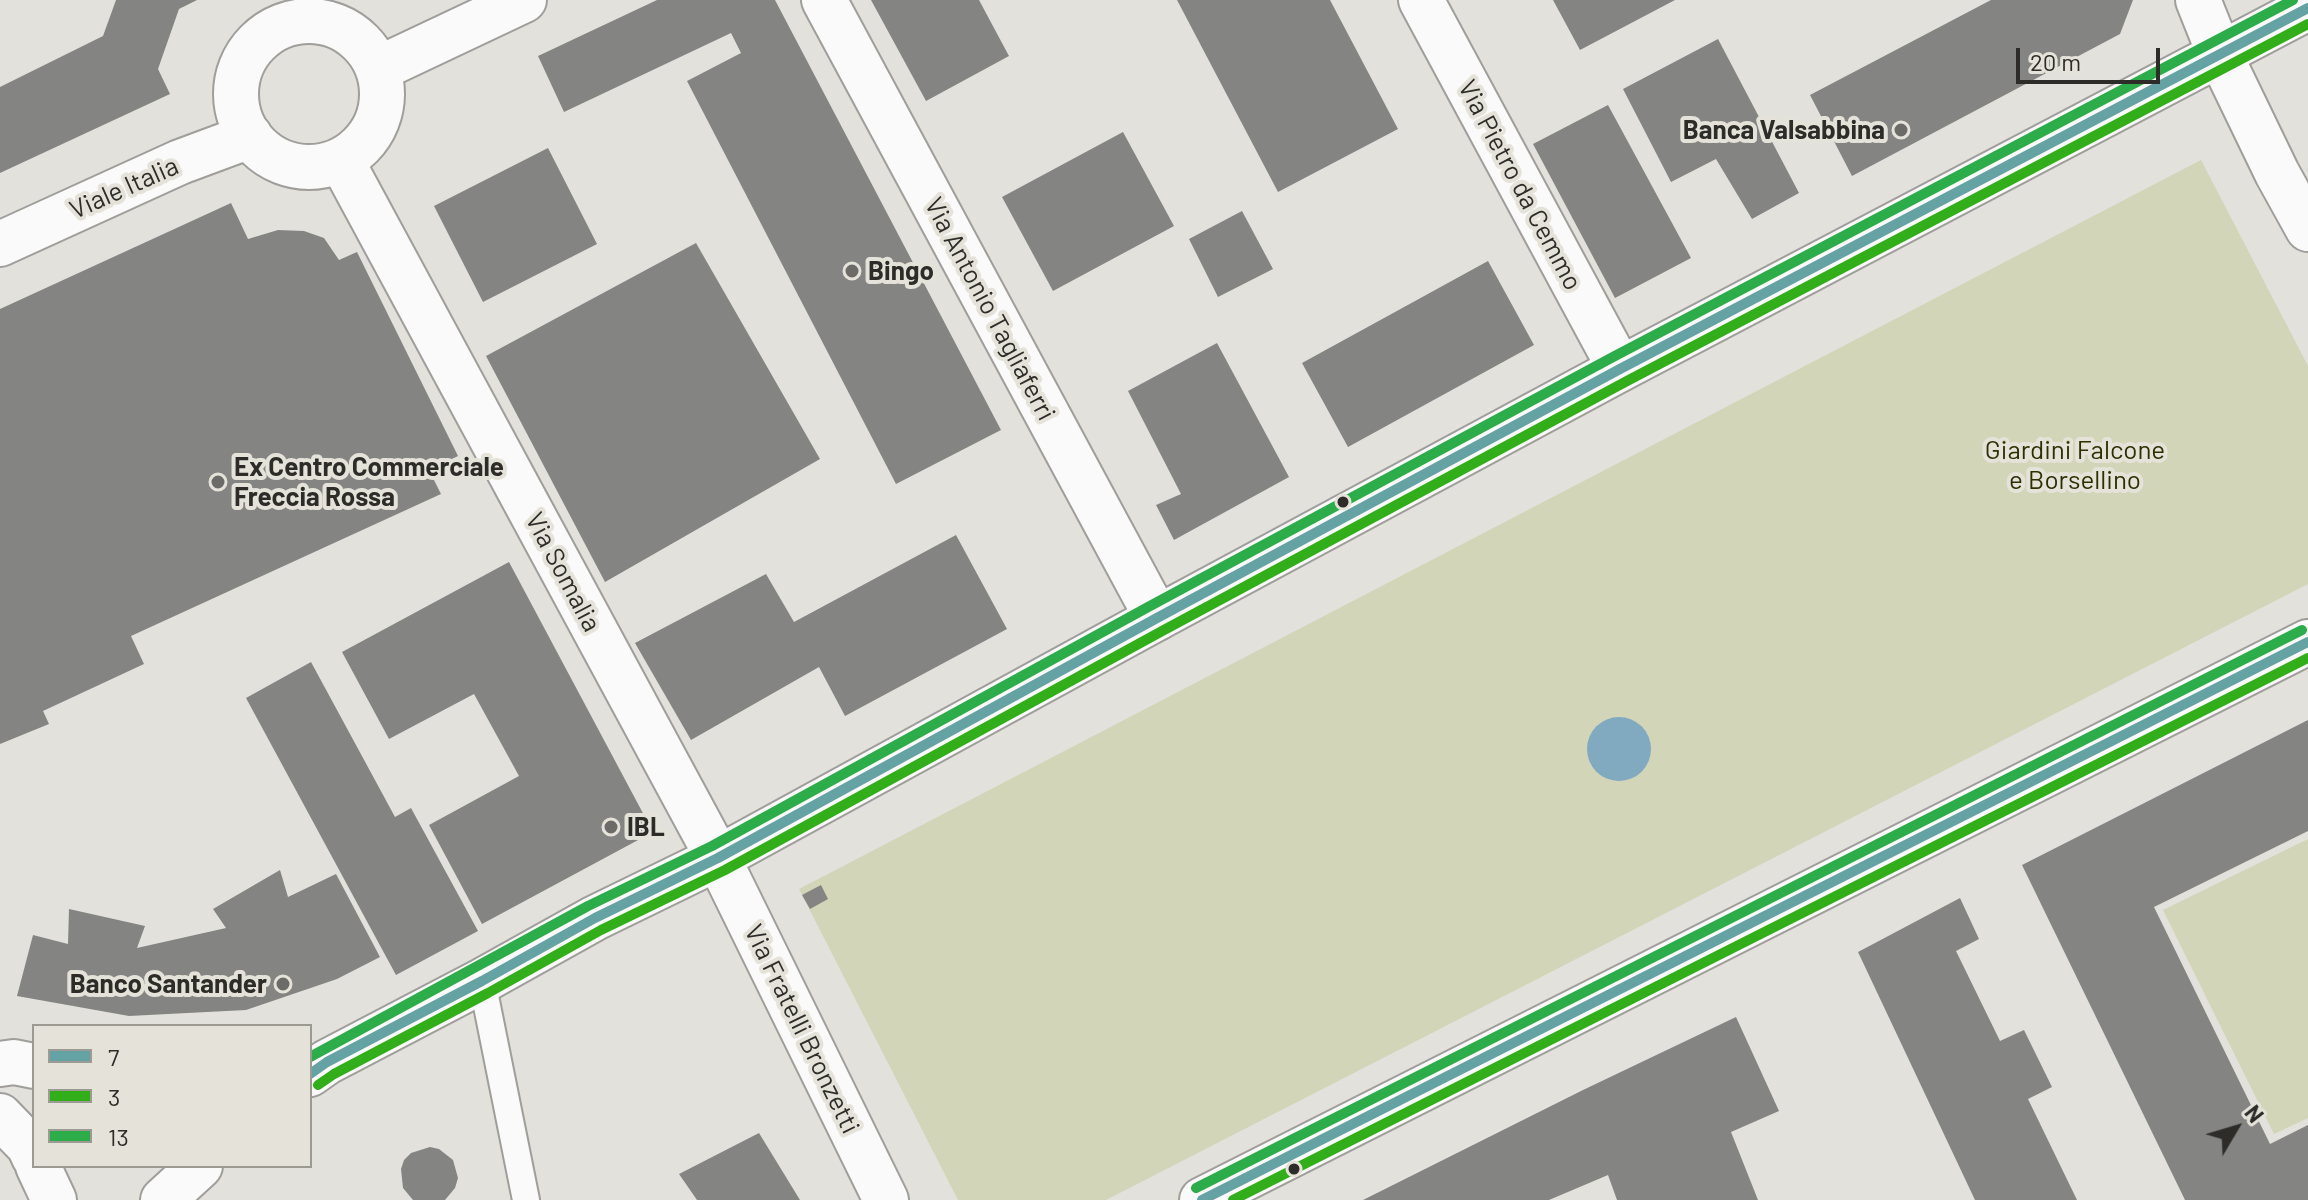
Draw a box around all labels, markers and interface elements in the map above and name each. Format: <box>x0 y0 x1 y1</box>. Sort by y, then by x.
scale bar <box>2020 32 2164 82</box>
text: 20 m <box>2030 47 2081 76</box>
street label: Via Pietro da Cemmo <box>1451 75 1589 295</box>
place label: Banca Valsabbina <box>1683 114 1885 146</box>
marker: Banca Valsabbina <box>1892 121 1910 139</box>
street label: Viale Italia <box>65 150 183 226</box>
street label: Via Antonio Tagliaferri <box>918 192 1062 426</box>
place label: Bingo <box>868 255 934 287</box>
marker: Bingo <box>843 262 861 280</box>
park label: Giardini Falcone e Borsellino <box>1985 434 2165 496</box>
place label: Ex Centro Commerciale Freccia Rossa <box>234 451 504 512</box>
marker: Ex Centro Commerciale Freccia Rossa <box>209 473 227 491</box>
unlabelled marker <box>1335 494 1351 510</box>
street label: Via Somalia <box>519 507 607 637</box>
place label: IBL <box>627 811 665 843</box>
marker: IBL <box>602 818 620 836</box>
street label: Via Fratelli Bronzetti <box>738 919 866 1139</box>
place label: Banco Santander <box>70 968 267 1000</box>
marker: Banco Santander <box>274 975 292 993</box>
legend <box>32 1024 312 1168</box>
text: 7 <box>108 1042 119 1071</box>
text: 3 <box>108 1082 120 1111</box>
north arrow <box>2196 1088 2276 1168</box>
text: N <box>2240 1099 2270 1127</box>
text: 13 <box>108 1122 129 1151</box>
unlabelled marker <box>1286 1161 1302 1177</box>

